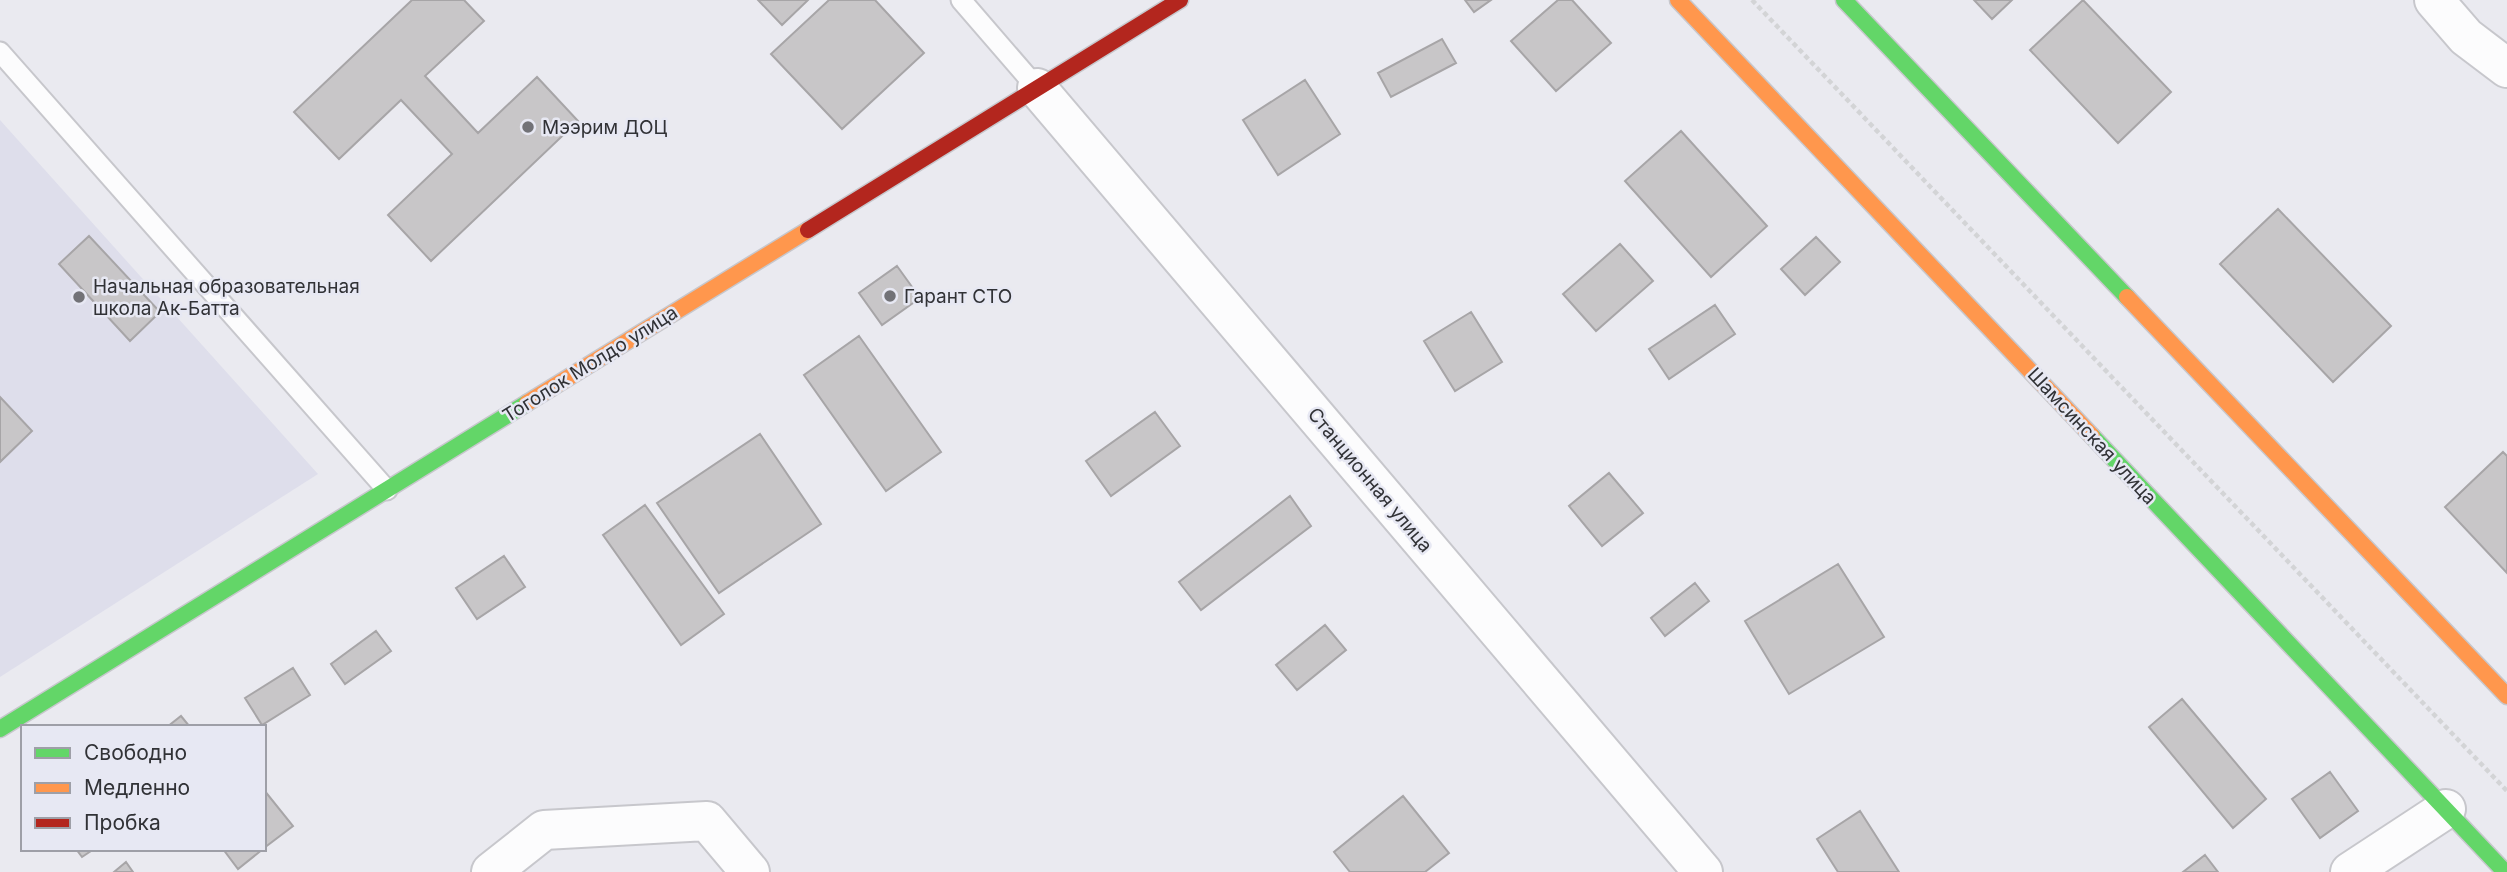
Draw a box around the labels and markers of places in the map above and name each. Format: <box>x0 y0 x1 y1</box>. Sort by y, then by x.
place label: Мээрим ДОЦ <box>542 116 668 139</box>
marker: Мээрим ДОЦ <box>520 119 536 135</box>
place label: Начальная образовательная школа Ак-Батта <box>93 275 360 320</box>
place label: Гарант СТО <box>904 285 1012 308</box>
marker: Гарант СТО <box>882 288 898 304</box>
marker: Начальная образовательная школа Ак-Батта <box>71 289 87 305</box>

